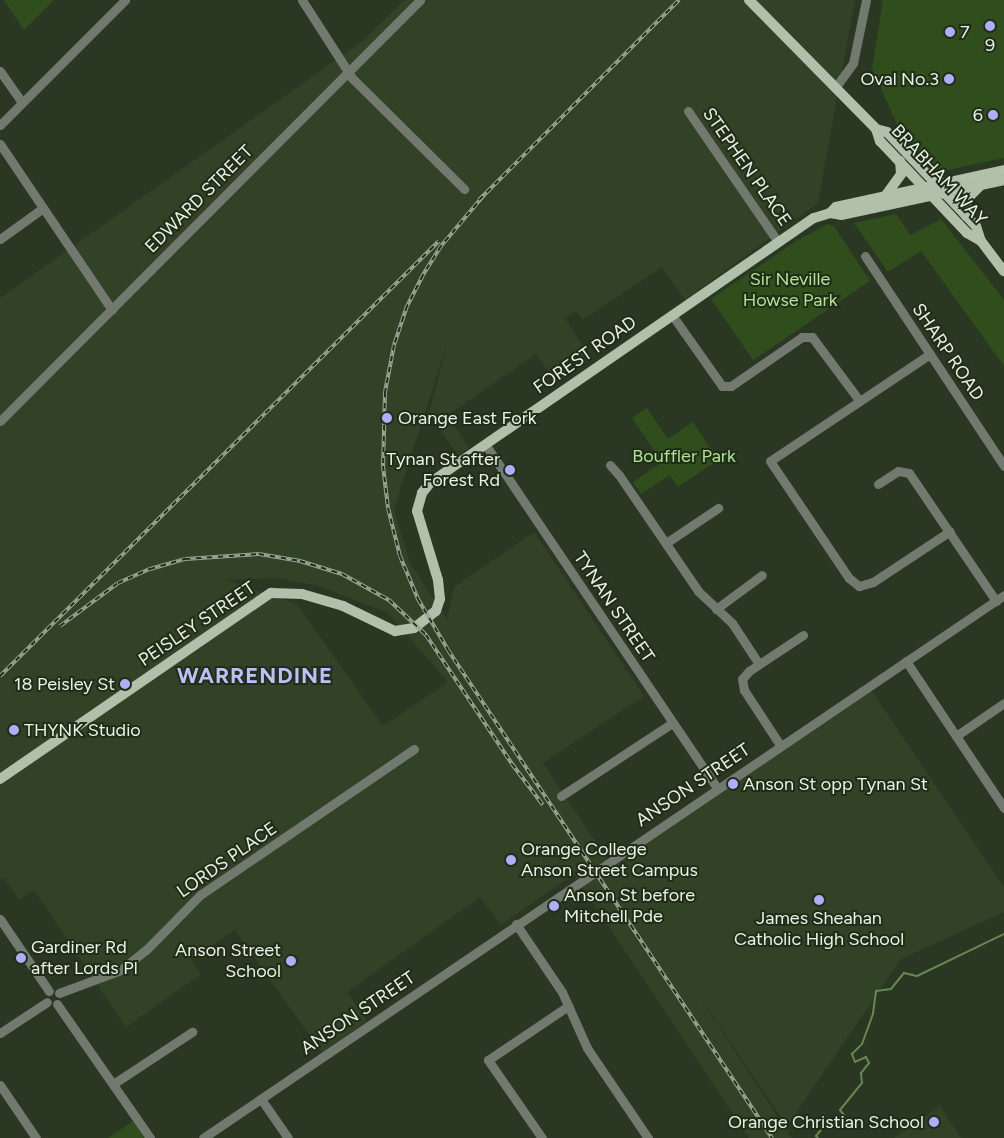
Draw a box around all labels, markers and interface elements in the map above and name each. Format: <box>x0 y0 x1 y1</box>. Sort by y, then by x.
marker: 9 <box>984 20 996 32</box>
place label: 7 <box>960 21 970 43</box>
marker: 7 <box>944 26 956 38</box>
place label: 9 <box>985 34 995 56</box>
place label: Oval No.3 <box>860 68 939 90</box>
marker: Oval No.3 <box>943 73 955 85</box>
street label: STEPHEN PLACE <box>698 104 796 230</box>
place label: 6 <box>973 104 983 126</box>
marker: 6 <box>987 109 999 121</box>
street label: BRABHAM WAY <box>887 120 991 230</box>
street label: EDWARD STREET <box>141 141 257 257</box>
park label: Sir Neville Howse Park <box>743 269 837 312</box>
street label: SHARP ROAD <box>908 299 988 405</box>
street label: FOREST ROAD <box>529 311 641 399</box>
place label: Orange East Fork <box>398 407 537 429</box>
marker: Orange East Fork <box>380 411 394 425</box>
park label: Bouffler Park <box>632 445 736 467</box>
place label: Tynan St after Forest Rd <box>386 449 500 492</box>
marker: Tynan St after Forest Rd <box>504 464 516 476</box>
street label: TYNAN STREET <box>569 548 659 666</box>
street label: PEISLEY STREET <box>135 577 259 671</box>
district label: WARRENDINE <box>176 663 334 689</box>
place label: 18 Peisley St <box>14 673 115 695</box>
marker: 18 Peisley St <box>119 678 131 690</box>
place label: THYNK Studio <box>24 719 141 741</box>
marker: THYNK Studio <box>8 724 20 736</box>
street label: ANSON STREET <box>632 739 754 831</box>
place label: Anson St opp Tynan St <box>743 773 928 795</box>
marker: Anson St opp Tynan St <box>727 778 739 790</box>
street label: LORDS PLACE <box>173 817 281 903</box>
place label: Orange College Anson Street Campus <box>521 839 698 882</box>
marker: Orange College Anson Street Campus <box>505 854 517 866</box>
place label: Anson St before Mitchell Pde <box>564 885 695 928</box>
marker: James Sheahan Catholic High School <box>813 894 825 906</box>
marker: Anson St before Mitchell Pde <box>548 900 560 912</box>
place label: James Sheahan Catholic High School <box>734 908 904 951</box>
place label: Gardiner Rd after Lords Pl <box>31 937 138 980</box>
place label: Anson Street School <box>175 940 281 982</box>
marker: Gardiner Rd after Lords Pl <box>15 952 27 964</box>
marker: Anson Street School <box>285 955 297 967</box>
street label: ANSON STREET <box>297 967 419 1059</box>
place label: Orange Christian School <box>728 1111 924 1133</box>
marker: Orange Christian School <box>928 1116 940 1128</box>

